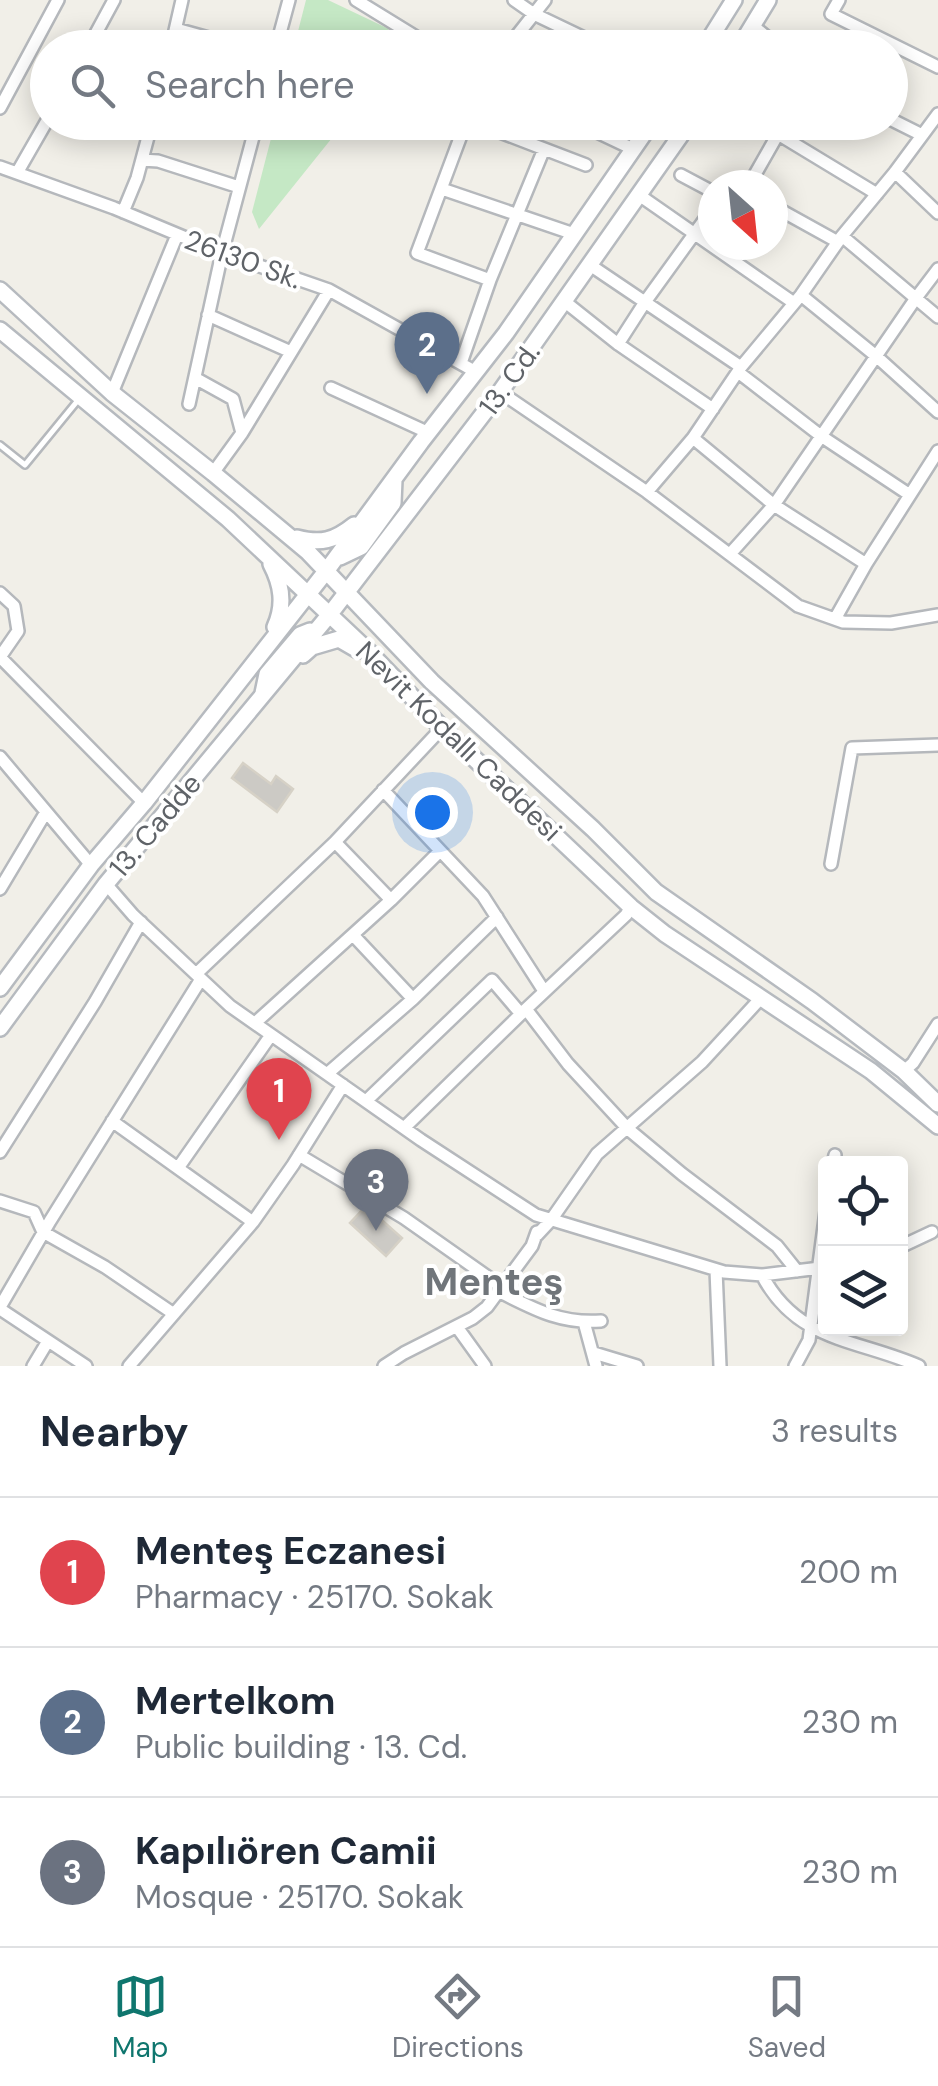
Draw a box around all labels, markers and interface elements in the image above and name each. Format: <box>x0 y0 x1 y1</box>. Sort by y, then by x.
search box <box>30 30 908 140</box>
icon: search <box>65 58 120 113</box>
text: Search here <box>145 60 355 110</box>
north arrow <box>698 170 788 260</box>
street label: 26130 Sk. <box>179 221 306 298</box>
pin: 2 <box>394 312 460 394</box>
street label: 13. Cd. <box>470 335 548 423</box>
street label: Nevit Kodallı Caddesi <box>348 633 570 849</box>
street label: 13. Cadde <box>101 766 210 885</box>
your location <box>407 787 458 838</box>
pin: 1 <box>246 1058 312 1140</box>
pin: 3 <box>344 1148 408 1231</box>
map controls <box>818 1156 908 1336</box>
button: locate <box>818 1156 908 1246</box>
button: layers <box>818 1246 908 1336</box>
district label: Menteş <box>424 1257 564 1307</box>
text: Nearby <box>40 1404 189 1459</box>
text: 3 results <box>771 1410 898 1452</box>
text: Menteş Eczanesi <box>135 1526 446 1576</box>
text: 1 <box>67 1551 78 1593</box>
text: 200 m <box>799 1551 898 1593</box>
text: Pharmacy · 25170. Sokak <box>135 1576 494 1618</box>
text: Mertelkom <box>135 1676 335 1726</box>
text: 2 <box>63 1701 82 1743</box>
text: 230 m <box>802 1701 898 1743</box>
text: Public building · 13. Cd. <box>135 1726 467 1768</box>
text: Kapılıören Camii <box>135 1826 437 1876</box>
text: 3 <box>63 1851 82 1893</box>
text: 230 m <box>802 1851 898 1893</box>
text: Mosque · 25170. Sokak <box>135 1876 464 1918</box>
tab: Map <box>112 1969 168 2066</box>
tab: Directions <box>392 1969 524 2066</box>
tab: Saved <box>748 1969 826 2066</box>

